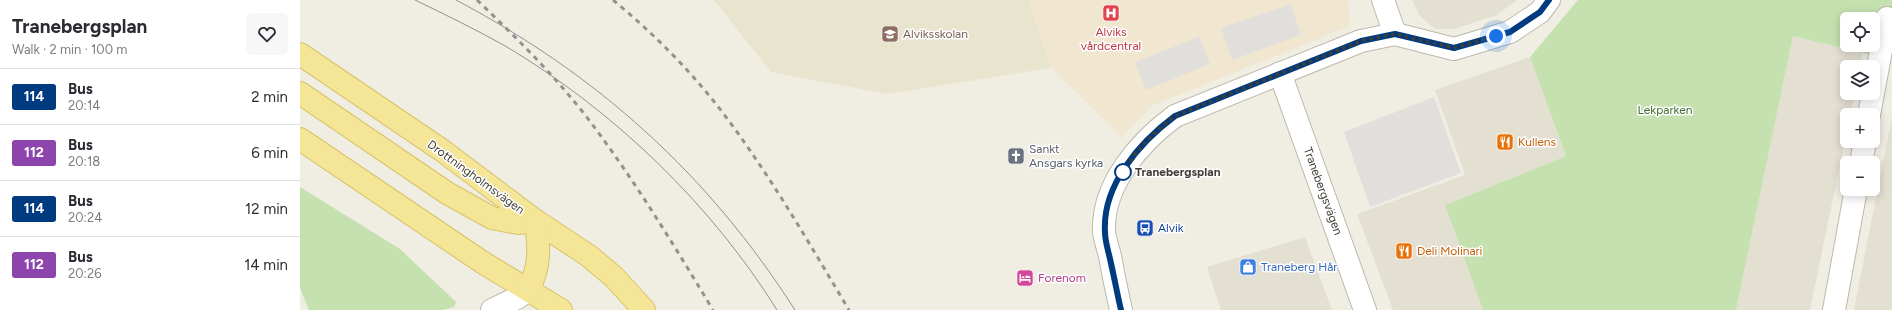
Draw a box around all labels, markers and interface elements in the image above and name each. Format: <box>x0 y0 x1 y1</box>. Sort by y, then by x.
hospital icon: Alviks vårdcentral <box>1101 3 1121 23</box>
map controls <box>1840 12 1880 196</box>
button: locate <box>1840 12 1880 52</box>
button: heart <box>246 13 288 55</box>
text: Tranebergsplan <box>12 15 147 38</box>
school or university icon: Alviksskolan <box>880 24 900 44</box>
place label: Alviks vårdcentral <box>1081 25 1141 53</box>
your location <box>1486 26 1506 46</box>
place label: Alviksskolan <box>903 27 968 41</box>
text: Walk · 2 min · 100 m <box>12 42 127 57</box>
button: layers <box>1840 60 1880 100</box>
text: Bus <box>68 80 93 98</box>
text: 114 <box>24 88 44 105</box>
text: 2 min <box>251 88 288 106</box>
text: 20:14 <box>68 98 100 113</box>
park label: Lekparken <box>1638 103 1693 117</box>
button: + <box>1840 108 1880 148</box>
restaurant icon: Kullens <box>1495 132 1515 152</box>
place label: Kullens <box>1518 135 1557 149</box>
text: Bus <box>68 136 93 154</box>
street label: Drottningholmsvägen <box>425 137 527 217</box>
place label: Sankt Ansgars kyrka <box>1029 142 1103 170</box>
text: 112 <box>24 144 44 161</box>
text: 6 min <box>251 144 288 162</box>
street label: Tranebergsvägen <box>1301 145 1345 237</box>
church icon: Sankt Ansgars kyrka <box>1006 146 1026 166</box>
text: 20:18 <box>68 154 100 169</box>
button: − <box>1840 156 1880 196</box>
marker: Tranebergsplan <box>1114 163 1132 181</box>
place label: Tranebergsplan <box>1135 165 1221 179</box>
text: Bus <box>68 192 93 210</box>
text: 114 <box>24 200 44 217</box>
text: 12 min <box>245 200 288 218</box>
text: 20:24 <box>68 210 102 225</box>
bus stop icon: Alvik <box>1135 218 1155 238</box>
place label: Alvik <box>1158 221 1184 235</box>
restaurant icon: Deli Molinari <box>1394 241 1414 261</box>
place label: Deli Molinari <box>1417 244 1482 258</box>
text: Bus <box>68 248 93 266</box>
text: 112 <box>24 256 44 273</box>
text: 14 min <box>244 256 288 274</box>
shop icon: Traneberg Hår <box>1238 257 1258 277</box>
place label: Traneberg Hår <box>1261 260 1337 274</box>
text: 20:26 <box>68 266 102 281</box>
hotel icon: Forenom <box>1015 268 1035 288</box>
place label: Forenom <box>1038 271 1086 285</box>

